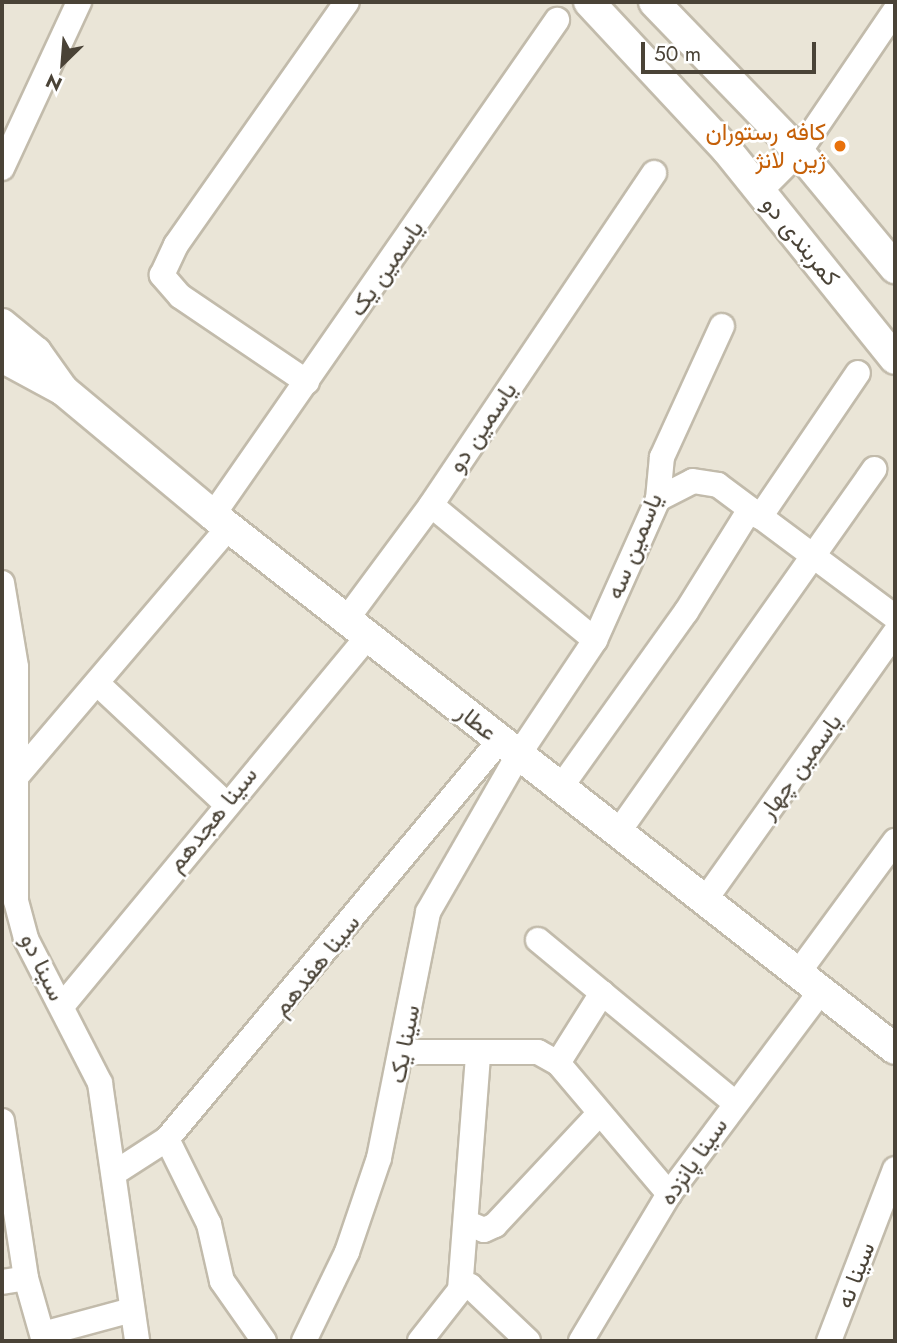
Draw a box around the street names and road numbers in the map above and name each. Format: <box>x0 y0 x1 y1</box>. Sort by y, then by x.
street label: کمربندی دو <box>756 190 846 292</box>
street label: یاسمین یک <box>342 214 430 322</box>
street label: یاسمین دو <box>441 376 523 478</box>
street label: یاسمین سه <box>600 489 668 603</box>
street label: عطار <box>451 697 503 747</box>
street label: یاسمین چهار <box>752 708 848 824</box>
street label: سینا هجدهم <box>161 761 263 877</box>
street label: سینا هفدهم <box>266 908 366 1022</box>
street label: سینا دو <box>14 929 72 1005</box>
street label: سینا یک <box>382 1002 426 1086</box>
street label: سینا پانزده <box>653 1112 733 1210</box>
street label: سینا نه <box>829 1238 881 1312</box>

